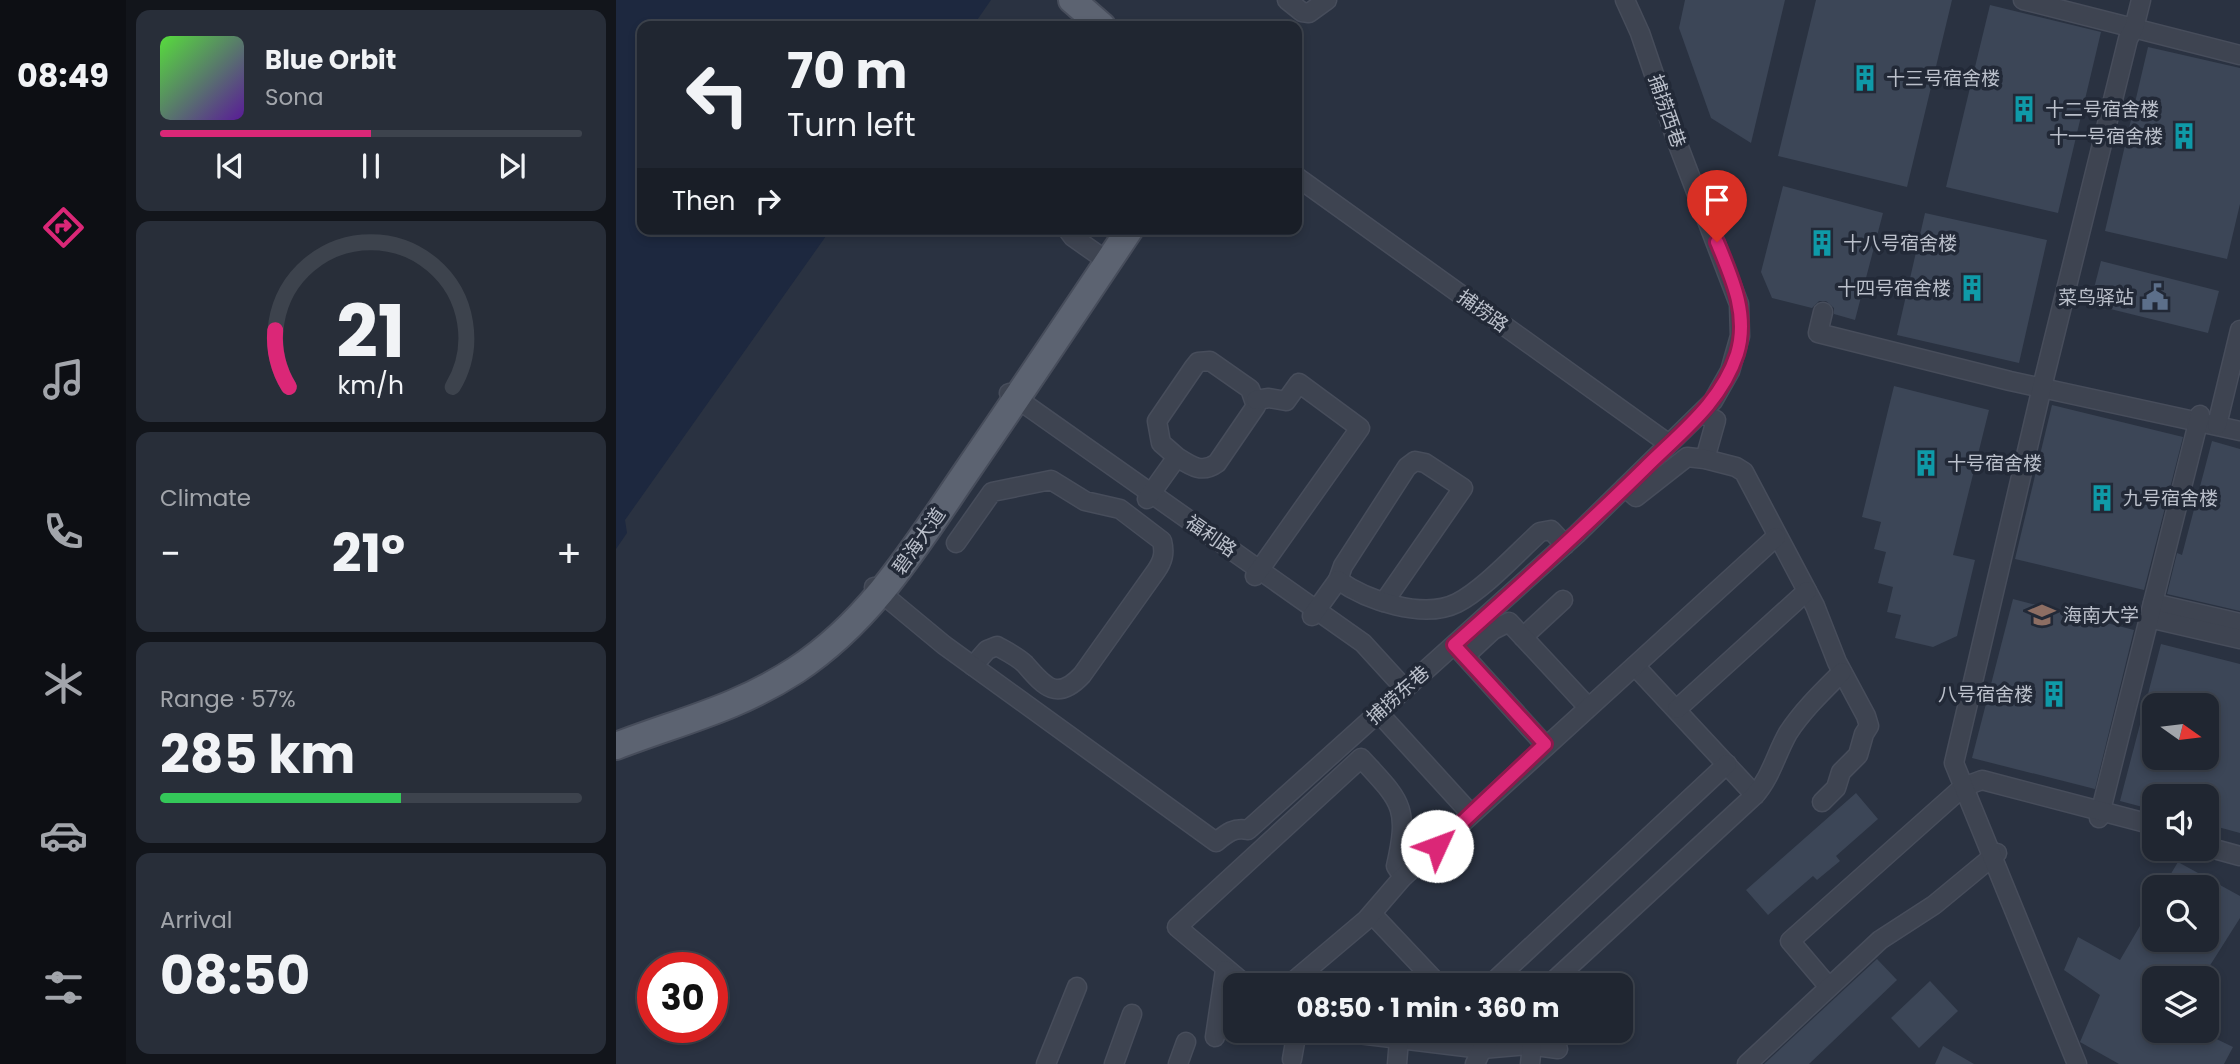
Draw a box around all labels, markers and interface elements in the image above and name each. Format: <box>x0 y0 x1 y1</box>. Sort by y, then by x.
text: 70 m <box>787 37 907 105</box>
text: Blue Orbit <box>265 42 396 78</box>
icon: left <box>672 49 763 140</box>
text: 08:49 <box>17 53 109 98</box>
building icon: 十三号宿舍楼 <box>1850 63 1880 93</box>
place label: 十三号宿舍楼 <box>1886 65 2000 92</box>
street label: 捕捞西巷 <box>1642 71 1692 151</box>
text: Sona <box>265 81 324 113</box>
building icon: 十二号宿舍楼 <box>2009 94 2039 124</box>
place label: 十二号宿舍楼 <box>2045 96 2159 123</box>
text: Turn left <box>787 102 916 147</box>
building icon: 十一号宿舍楼 <box>2169 121 2199 151</box>
place label: 十一号宿舍楼 <box>2049 123 2163 150</box>
icon: previous <box>211 147 249 185</box>
icon: pause <box>352 147 390 185</box>
icon: next <box>493 147 531 185</box>
pin <box>1687 170 1747 242</box>
icon: arrive <box>1698 181 1736 219</box>
icon: right <box>749 182 787 220</box>
text: Then <box>672 183 735 219</box>
icon: directions <box>39 203 88 252</box>
building icon: 十八号宿舍楼 <box>1807 228 1837 258</box>
place label: 十八号宿舍楼 <box>1843 230 1957 257</box>
building icon: 十四号宿舍楼 <box>1957 273 1987 303</box>
place label: 十四号宿舍楼 <box>1837 275 1951 302</box>
text: 21 <box>337 282 405 383</box>
public building icon: 菜鸟驿站 <box>2140 282 2170 312</box>
street label: 捕捞路 <box>1452 283 1514 339</box>
place label: 菜鸟驿站 <box>2058 284 2134 311</box>
icon: music <box>39 355 88 404</box>
text: km/h <box>338 368 404 403</box>
building icon: 十号宿舍楼 <box>1911 448 1941 478</box>
place label: 十号宿舍楼 <box>1947 450 2042 477</box>
text: Climate <box>160 482 251 514</box>
building icon: 九号宿舍楼 <box>2087 483 2117 513</box>
place label: 九号宿舍楼 <box>2123 485 2218 512</box>
street label: 碧海大道 <box>886 502 952 580</box>
icon: phone <box>39 507 88 556</box>
street label: 福利路 <box>1180 509 1242 563</box>
text: 21° <box>332 517 405 590</box>
text: − <box>160 527 181 580</box>
text: + <box>556 527 582 580</box>
school or university icon: 海南大学 <box>2027 600 2057 630</box>
place label: 海南大学 <box>2063 602 2139 629</box>
icon: climate <box>39 659 88 708</box>
street label: 捕捞东巷 <box>1361 660 1435 730</box>
building icon: 八号宿舍楼 <box>2039 679 2069 709</box>
place label: 八号宿舍楼 <box>1938 681 2033 708</box>
text: Range · 57% <box>160 683 296 715</box>
north arrow <box>2142 693 2219 770</box>
map controls <box>2142 693 2219 1043</box>
text: 285 km <box>160 718 355 791</box>
button: sound <box>2142 784 2219 861</box>
position arrow <box>1400 809 1474 883</box>
icon: car <box>39 811 88 860</box>
button: search <box>2142 875 2219 952</box>
text: Arrival <box>160 904 232 936</box>
text: 08:50 <box>160 939 310 1012</box>
speed limit sign: 30 <box>637 952 728 1043</box>
icon: filters <box>39 963 88 1012</box>
button: layers <box>2142 966 2219 1043</box>
text: 08:50 · 1 min · 360 m <box>1297 990 1559 1026</box>

